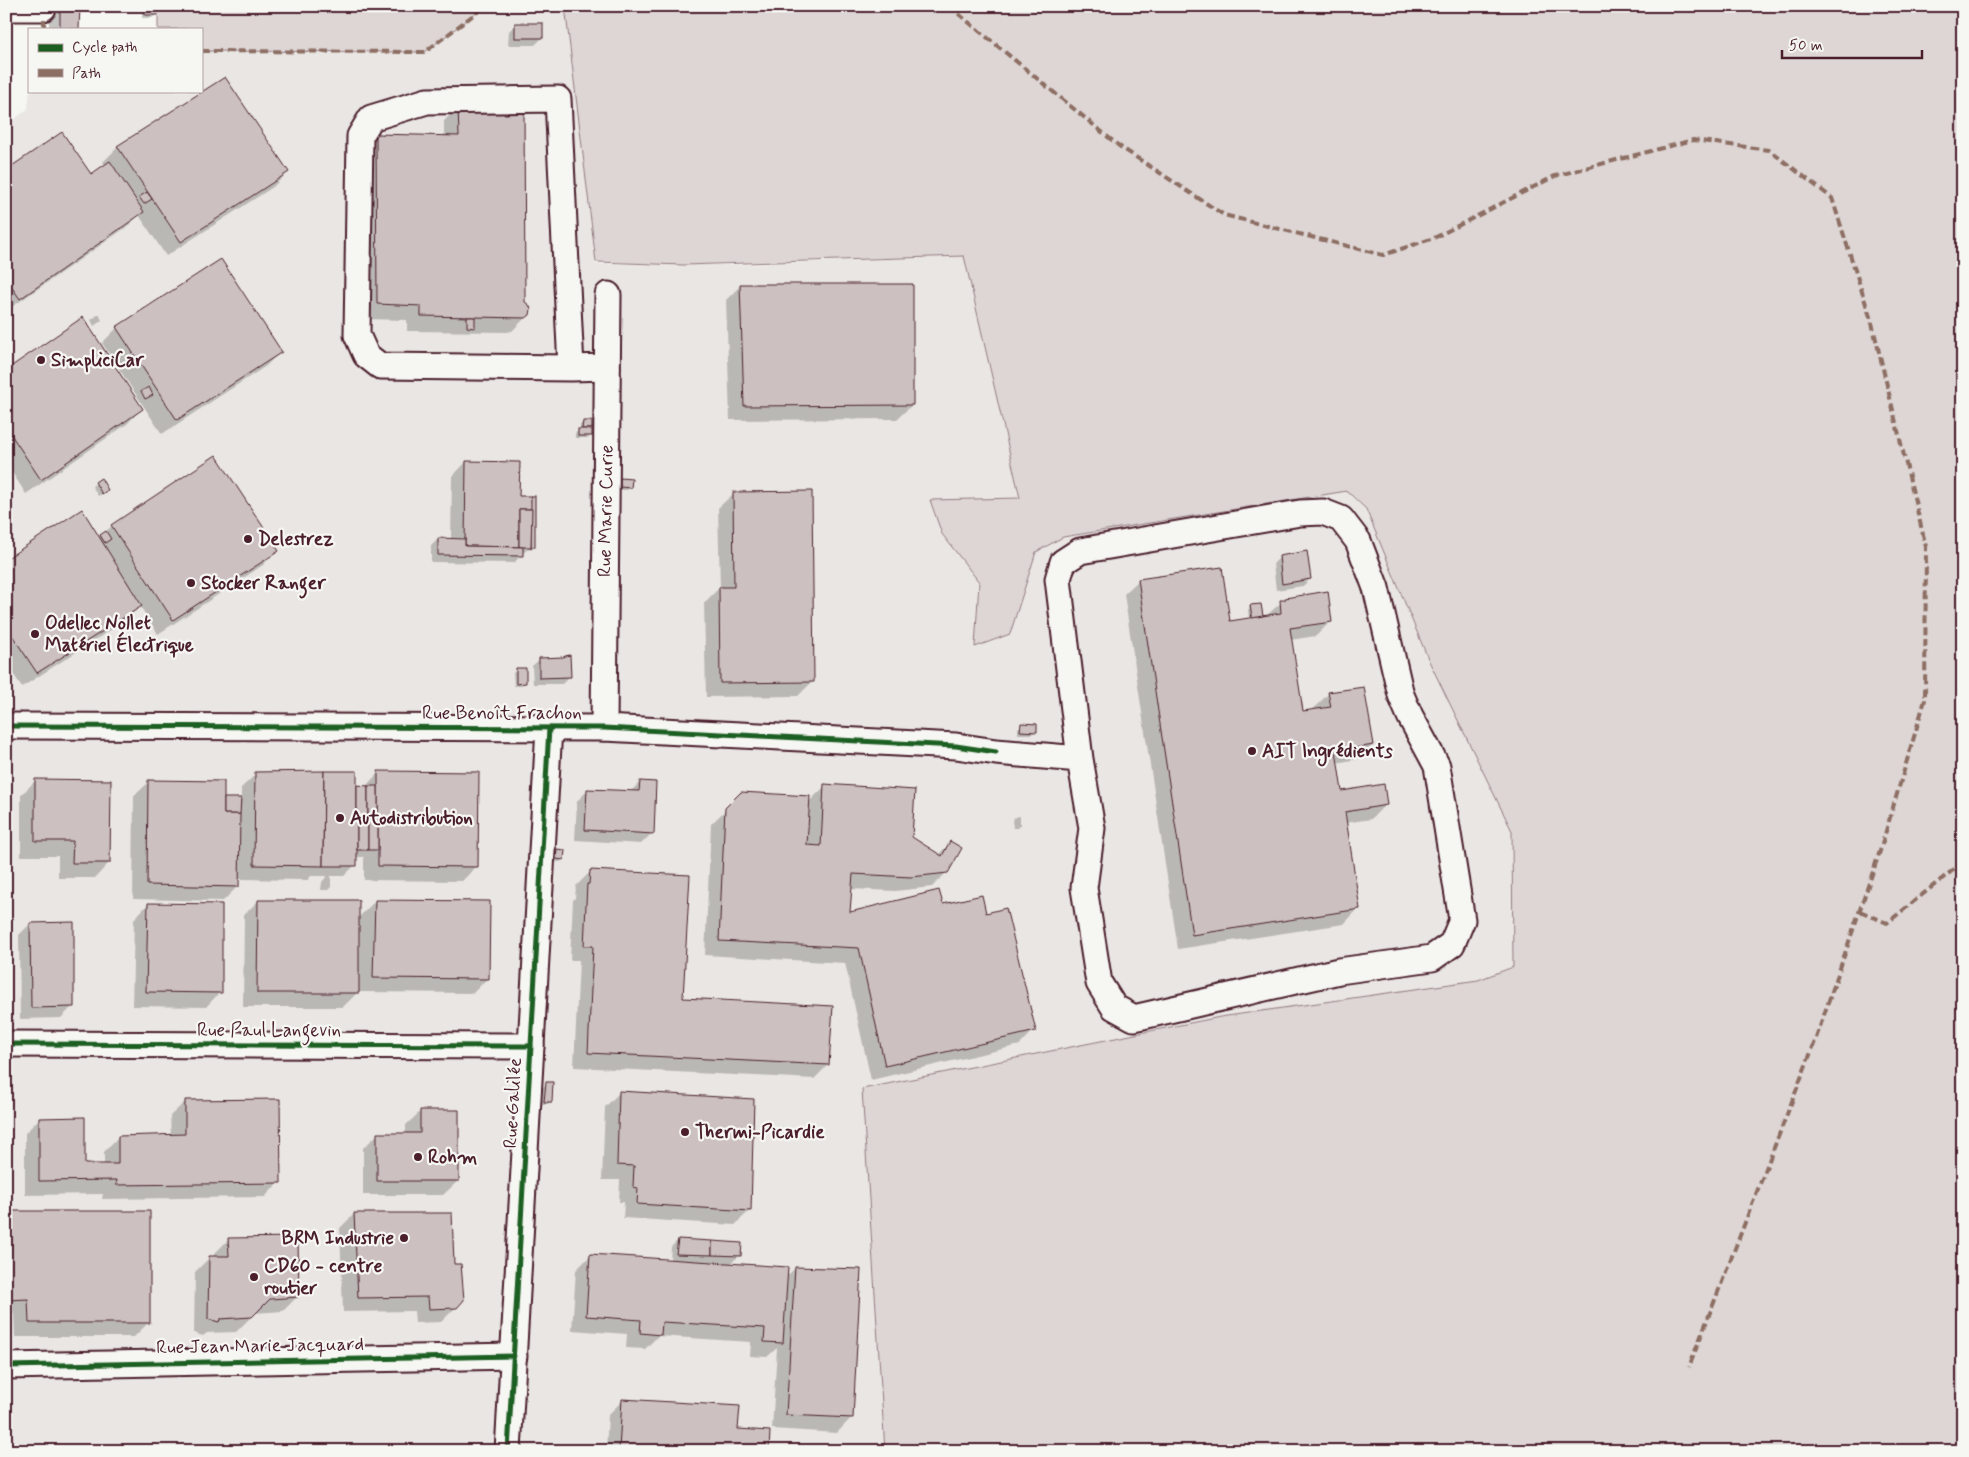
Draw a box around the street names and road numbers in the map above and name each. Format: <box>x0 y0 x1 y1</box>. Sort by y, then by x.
street label: Rue Marie Curie <box>592 445 620 577</box>
street label: Rue Benoît Frachon <box>422 701 582 726</box>
street label: Rue Paul Langevin <box>197 1018 341 1046</box>
street label: Rue Galilée <box>498 1057 528 1149</box>
street label: Rue Jean Marie Jacquard <box>156 1332 364 1360</box>

